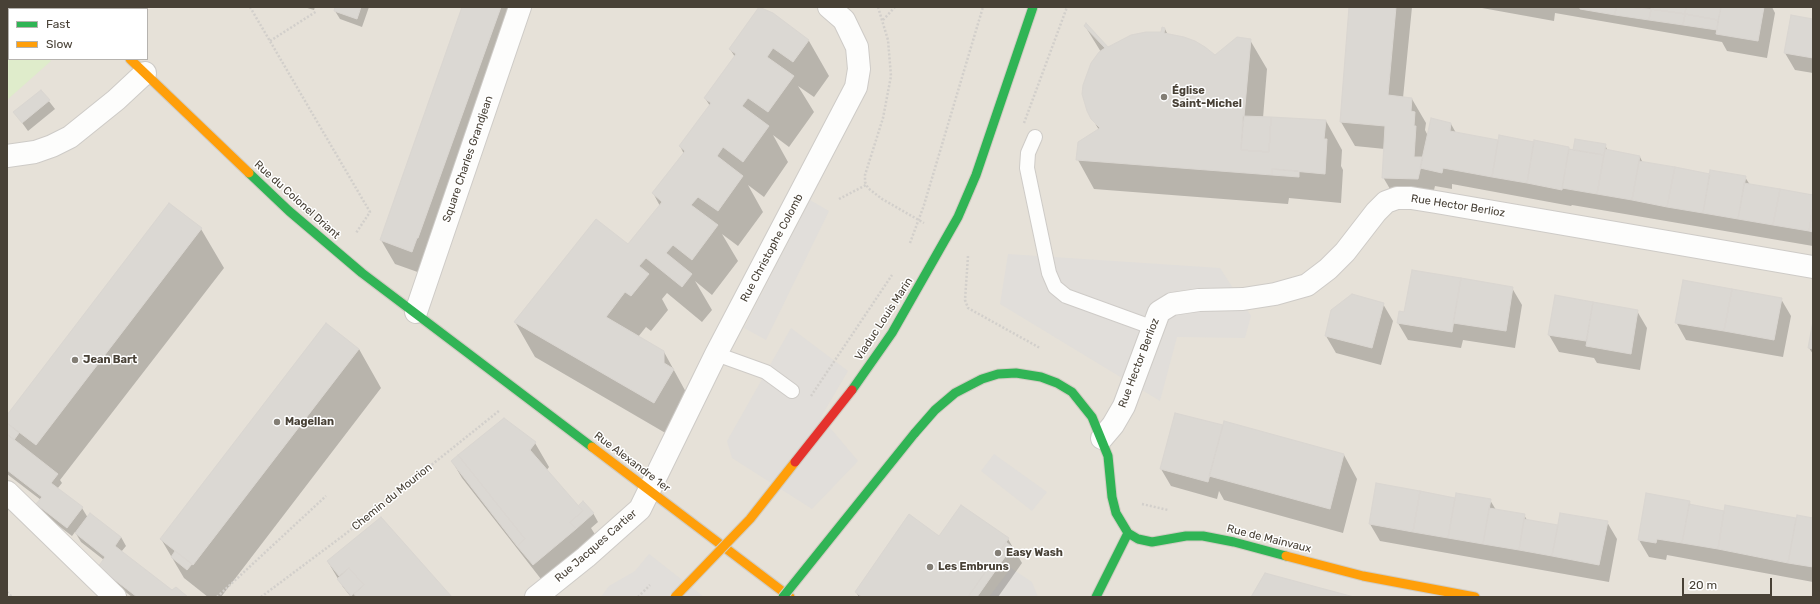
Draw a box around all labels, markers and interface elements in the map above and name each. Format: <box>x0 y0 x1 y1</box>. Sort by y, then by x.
legend <box>8 8 148 60</box>
text: Fast <box>46 17 70 31</box>
text: Slow <box>46 37 73 51</box>
place label: Église Saint-Michel <box>1172 84 1242 110</box>
marker: Église Saint-Michel <box>1159 92 1169 102</box>
street label: Square Charles Grandjean <box>440 94 496 224</box>
street label: Rue du Colonel Driant <box>251 158 343 242</box>
street label: Rue Christophe Colomb <box>738 192 806 304</box>
street label: Rue Hector Berlioz <box>1410 192 1506 220</box>
street label: Viaduc Louis Marin <box>852 275 916 363</box>
street label: Rue Hector Berlioz <box>1116 316 1162 410</box>
place label: Jean Bart <box>83 353 137 367</box>
marker: Jean Bart <box>70 355 80 365</box>
place label: Magellan <box>285 415 334 429</box>
marker: Magellan <box>272 417 282 427</box>
street label: Rue Alexandre 1er <box>591 429 673 495</box>
street label: Chemin du Mourion <box>349 461 435 533</box>
street label: Rue Jacques Cartier <box>552 507 640 585</box>
street label: Rue de Mainvaux <box>1225 522 1313 556</box>
place label: Easy Wash <box>1006 546 1063 560</box>
marker: Easy Wash <box>993 548 1003 558</box>
place label: Les Embruns <box>938 560 1009 574</box>
marker: Les Embruns <box>925 562 935 572</box>
scale bar <box>1684 570 1774 596</box>
text: 20 m <box>1689 578 1717 592</box>

